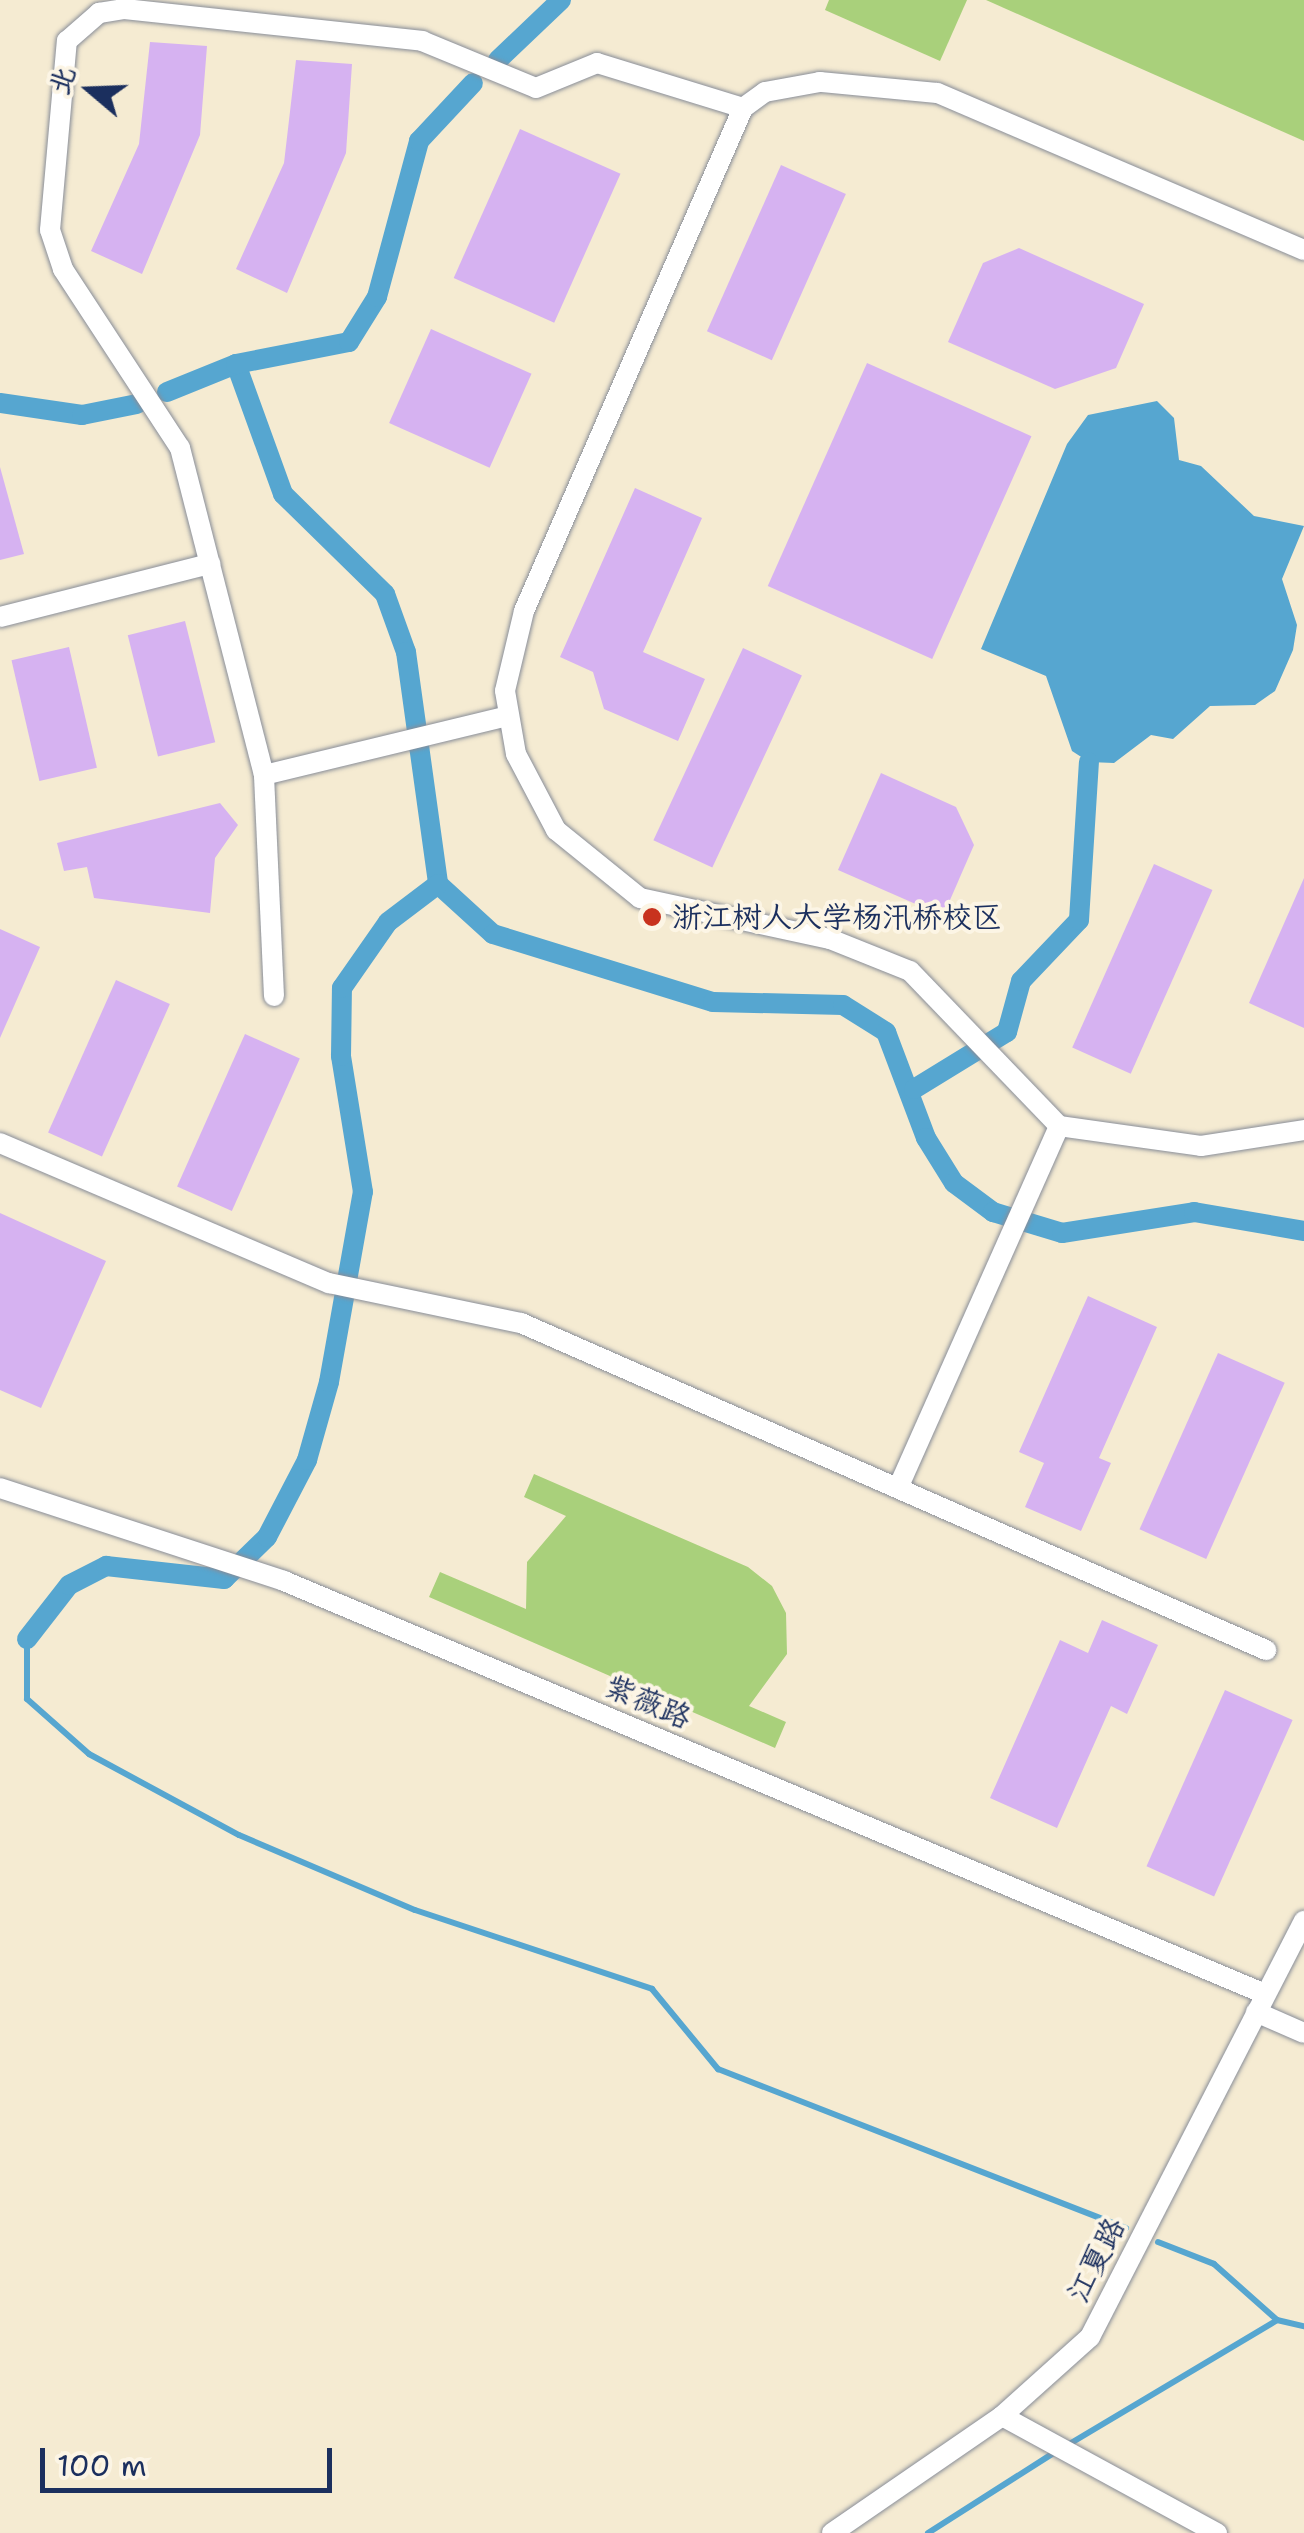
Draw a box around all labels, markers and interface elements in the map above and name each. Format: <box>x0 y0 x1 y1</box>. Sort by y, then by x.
north arrow <box>40 40 140 140</box>
text: 北 <box>39 61 84 100</box>
place label: 浙江树人大学杨汛桥校区 <box>672 899 1002 935</box>
marker: 浙江树人大学杨汛桥校区 <box>641 906 663 928</box>
street label: 紫薇路 <box>600 1668 696 1736</box>
street label: 江夏路 <box>1060 2212 1132 2308</box>
scale bar <box>45 2428 338 2490</box>
text: 100 m <box>57 2445 147 2486</box>

